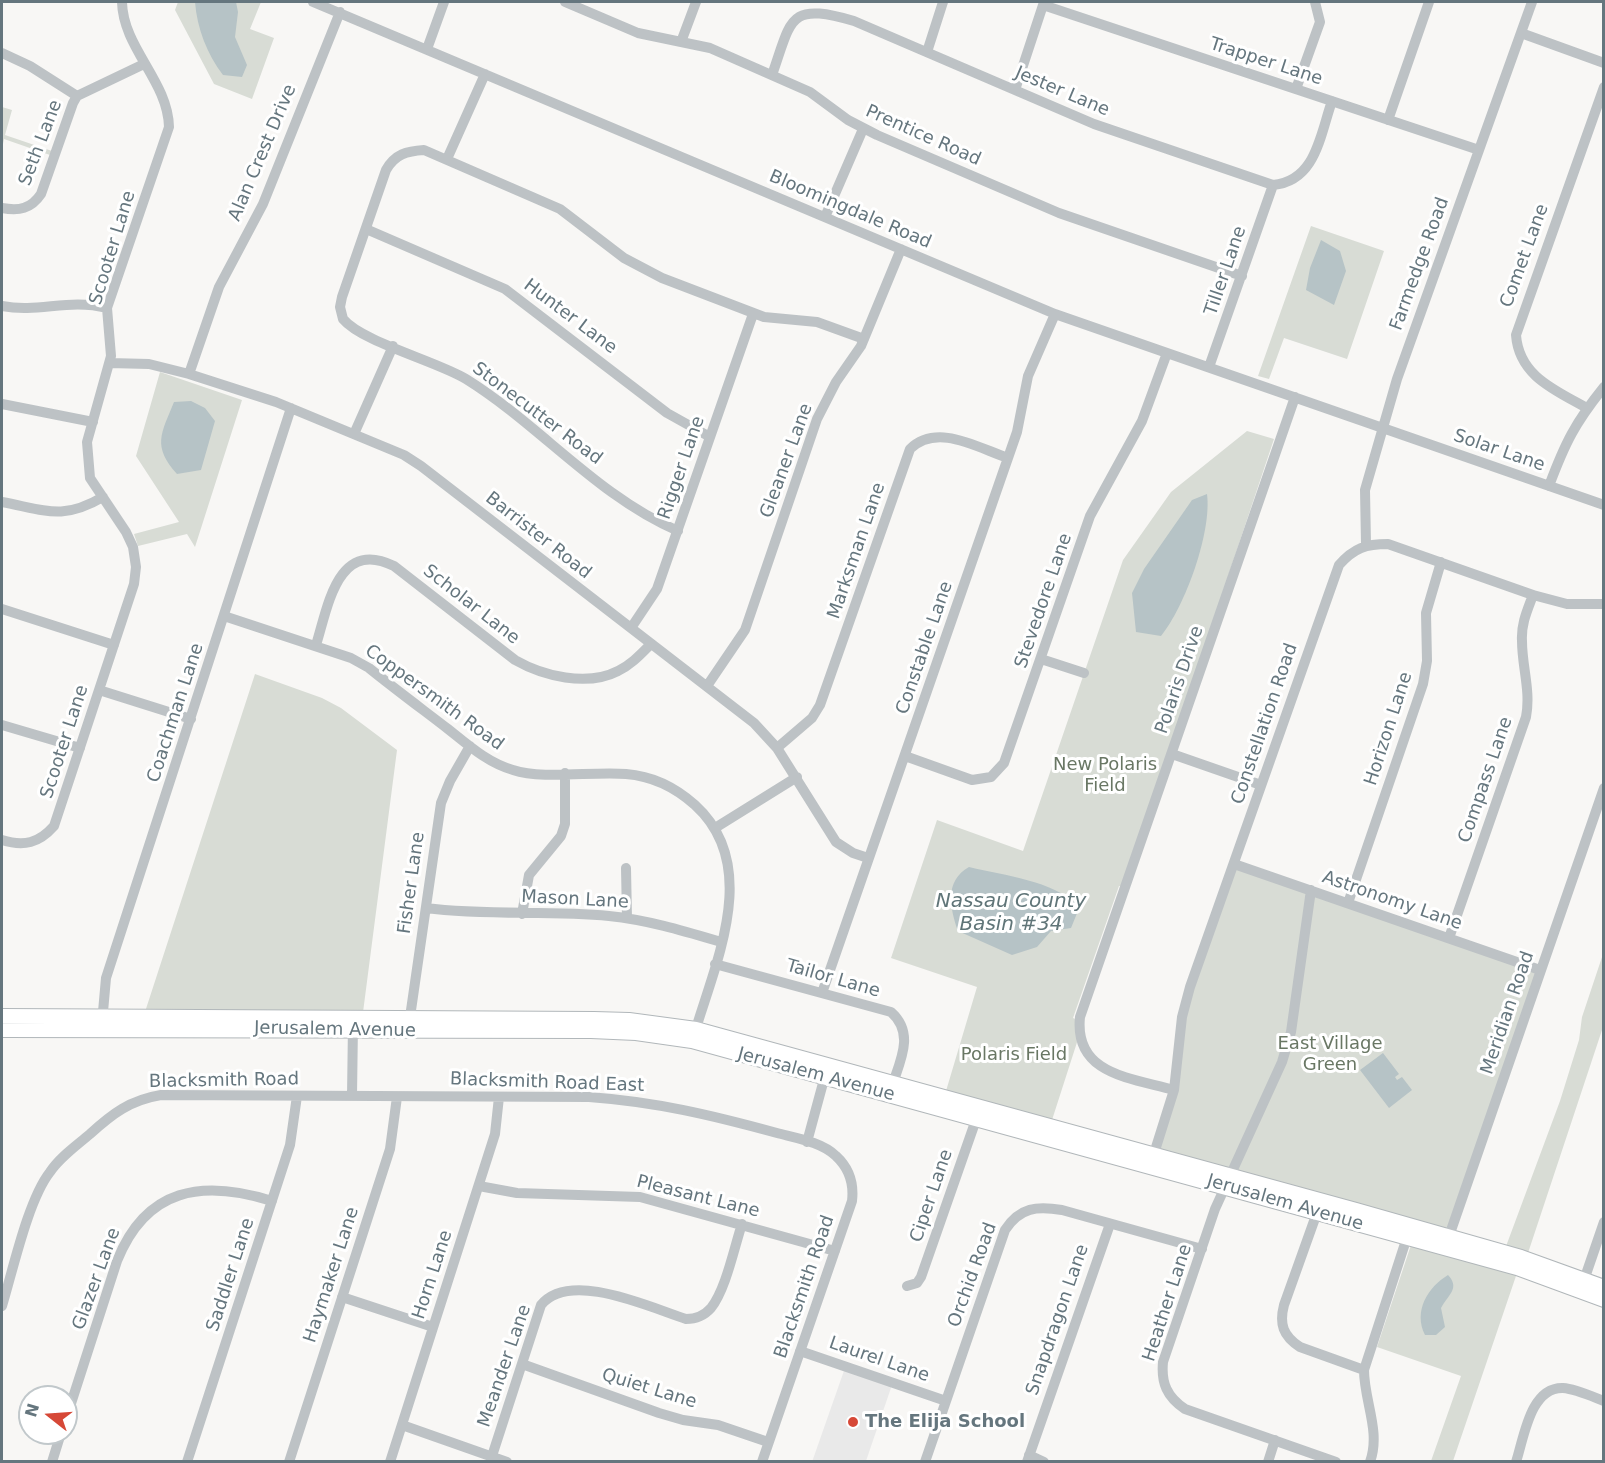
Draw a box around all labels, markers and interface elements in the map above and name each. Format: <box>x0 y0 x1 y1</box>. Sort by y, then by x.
street label: Trapper Lane <box>1207 34 1325 90</box>
street label: Jester Lane <box>1011 62 1113 122</box>
street label: Alan Crest Drive <box>224 81 302 225</box>
street label: Seth Lane <box>15 97 67 189</box>
street label: Prentice Road <box>862 101 984 171</box>
street label: Bloomingdale Road <box>766 166 934 254</box>
street label: Scooter Lane <box>85 188 141 308</box>
street label: Farmedge Road <box>1386 194 1454 334</box>
street label: Comet Lane <box>1496 201 1554 311</box>
street label: Tiller Lane <box>1201 223 1251 319</box>
street label: Hunter Lane <box>519 275 621 359</box>
street label: Stonecutter Road <box>468 358 606 470</box>
street label: Gleaner Lane <box>756 401 818 521</box>
street label: Rigger Lane <box>654 413 710 523</box>
street label: Solar Lane <box>1451 425 1547 477</box>
street label: Marksman Lane <box>824 480 890 622</box>
street label: Barrister Road <box>481 488 595 584</box>
street label: Stevedore Lane <box>1011 531 1077 671</box>
street label: Scholar Lane <box>418 561 524 649</box>
street label: Constable Lane <box>892 579 958 717</box>
street label: Polaris Drive <box>1151 623 1209 737</box>
street label: Coppersmith Road <box>360 640 508 756</box>
street label: Coachman Lane <box>143 641 209 785</box>
street label: Constellation Road <box>1227 641 1303 807</box>
street label: Horizon Lane <box>1360 670 1418 788</box>
street label: Scooter Lane <box>36 682 94 802</box>
street label: Compass Lane <box>1454 714 1518 846</box>
park label: New Polaris Field <box>1053 754 1157 796</box>
street label: Fisher Lane <box>394 831 430 935</box>
street label: Astronomy Lane <box>1319 867 1465 935</box>
street label: Mason Lane <box>521 886 629 914</box>
water label: Nassau County Basin #34 <box>936 890 1086 937</box>
street label: Meridian Road <box>1477 949 1539 1077</box>
street label: Tailor Lane <box>784 955 882 1003</box>
street label: Jerusalem Avenue <box>254 1018 416 1042</box>
park label: East Village Green <box>1277 1033 1383 1076</box>
street label: Jerusalem Avenue <box>735 1044 897 1106</box>
park label: Polaris Field <box>961 1044 1067 1066</box>
street label: Blacksmith Road <box>149 1069 299 1093</box>
street label: Blacksmith Road East <box>449 1069 645 1097</box>
street label: Ciper Lane <box>906 1147 958 1245</box>
street label: Jerusalem Avenue <box>1204 1170 1366 1236</box>
street label: Pleasant Lane <box>634 1171 762 1223</box>
street label: Haymaker Lane <box>300 1204 364 1346</box>
street label: Blacksmith Road <box>770 1213 840 1361</box>
street label: Saddler Lane <box>202 1216 260 1334</box>
street label: Orchid Road <box>944 1220 1002 1330</box>
street label: Glazer Lane <box>69 1225 125 1333</box>
street label: Horn Lane <box>408 1228 458 1322</box>
street label: Snapdragon Lane <box>1022 1242 1094 1398</box>
street label: Heather Lane <box>1139 1242 1197 1364</box>
street label: Meander Lane <box>474 1302 536 1430</box>
street label: Laurel Lane <box>826 1333 932 1387</box>
street label: Quiet Lane <box>599 1364 699 1414</box>
north arrow <box>18 1385 78 1445</box>
text: N <box>21 1401 43 1419</box>
place label: The Elija School <box>865 1411 1025 1433</box>
marker: The Elija School <box>846 1415 860 1429</box>

